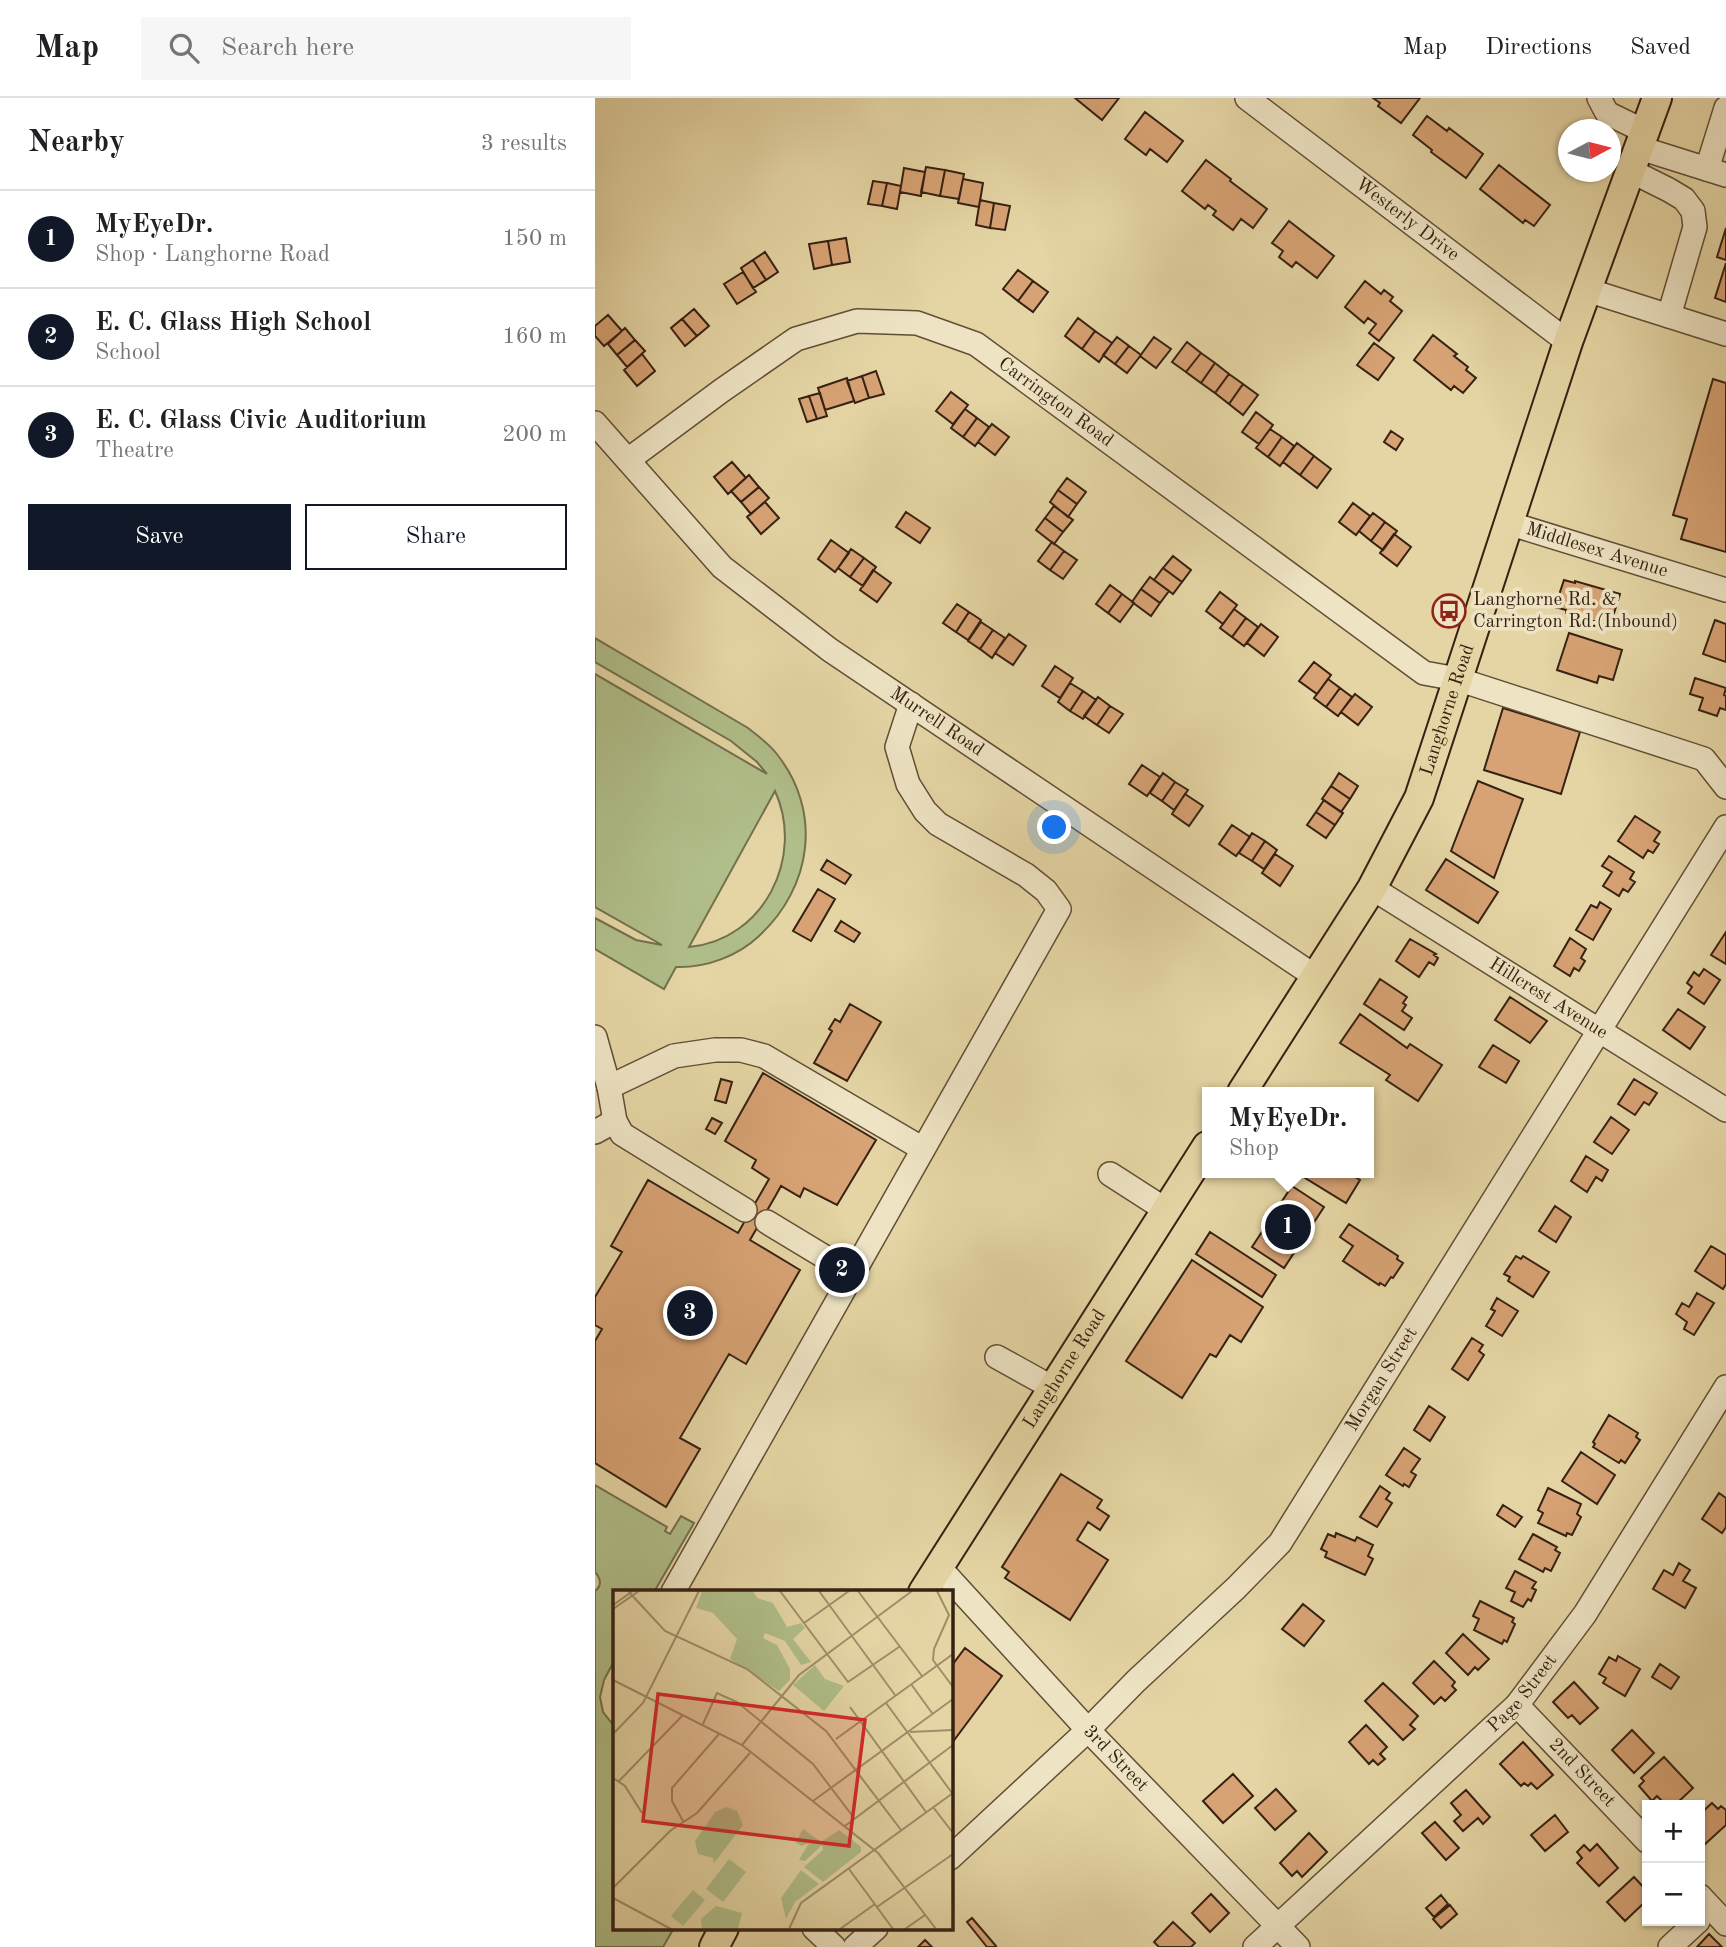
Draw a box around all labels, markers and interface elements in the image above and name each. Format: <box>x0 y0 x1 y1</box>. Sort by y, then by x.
search box <box>141 17 631 80</box>
icon: search <box>165 29 203 67</box>
text: Map <box>35 32 99 65</box>
text: Search here <box>221 35 354 61</box>
text: Map <box>1403 36 1447 60</box>
text: Directions <box>1485 36 1592 60</box>
text: Saved <box>1630 36 1691 60</box>
north arrow <box>1558 119 1621 182</box>
text: Nearby <box>28 128 125 158</box>
text: 3 results <box>481 132 567 155</box>
street label: Westerly Drive <box>1352 174 1462 265</box>
text: MyEyeDr. <box>95 212 213 238</box>
text: 1 <box>44 227 58 250</box>
text: 150 m <box>502 227 567 250</box>
text: Shop · Langhorne Road <box>95 243 330 266</box>
text: E. C. Glass High School <box>95 310 371 336</box>
text: 2 <box>44 325 58 348</box>
text: 160 m <box>502 325 567 348</box>
text: School <box>95 341 161 364</box>
street label: Carrington Road <box>995 354 1117 451</box>
text: E. C. Glass Civic Auditorium <box>95 408 427 434</box>
text: 3 <box>44 423 58 446</box>
text: 200 m <box>502 423 567 446</box>
text: Theatre <box>95 439 174 462</box>
button: Save <box>28 504 291 570</box>
button: Share <box>305 504 567 570</box>
street label: Middlesex Avenue <box>1524 520 1670 581</box>
place label: Langhorne Rd. & Carrington Rd.(Inbound) <box>1473 591 1678 632</box>
bus stop icon: Langhorne Rd. & Carrington Rd.(Inbound) <box>1430 592 1468 630</box>
street label: Langhorne Road <box>1417 642 1478 778</box>
street label: Murrell Road <box>887 684 987 760</box>
your location <box>1037 810 1071 844</box>
street label: Hillcrest Avenue <box>1486 954 1611 1043</box>
popup <box>1202 1087 1374 1178</box>
text: MyEyeDr. <box>1229 1106 1347 1132</box>
text: Shop <box>1229 1137 1279 1160</box>
pin: 1 <box>1265 1201 1311 1253</box>
pin: 2 <box>819 1244 865 1296</box>
pin: 3 <box>667 1287 713 1339</box>
street label: Langhorne Road <box>1020 1306 1110 1432</box>
street label: Morgan Street <box>1342 1324 1421 1435</box>
inset map <box>613 1590 952 1930</box>
street label: Page Street <box>1484 1651 1561 1736</box>
street label: 3rd Street <box>1079 1722 1152 1796</box>
street label: 2nd Street <box>1545 1735 1619 1811</box>
map controls <box>1642 1800 1705 1926</box>
button: + <box>1642 1800 1705 1863</box>
button: − <box>1642 1863 1705 1926</box>

